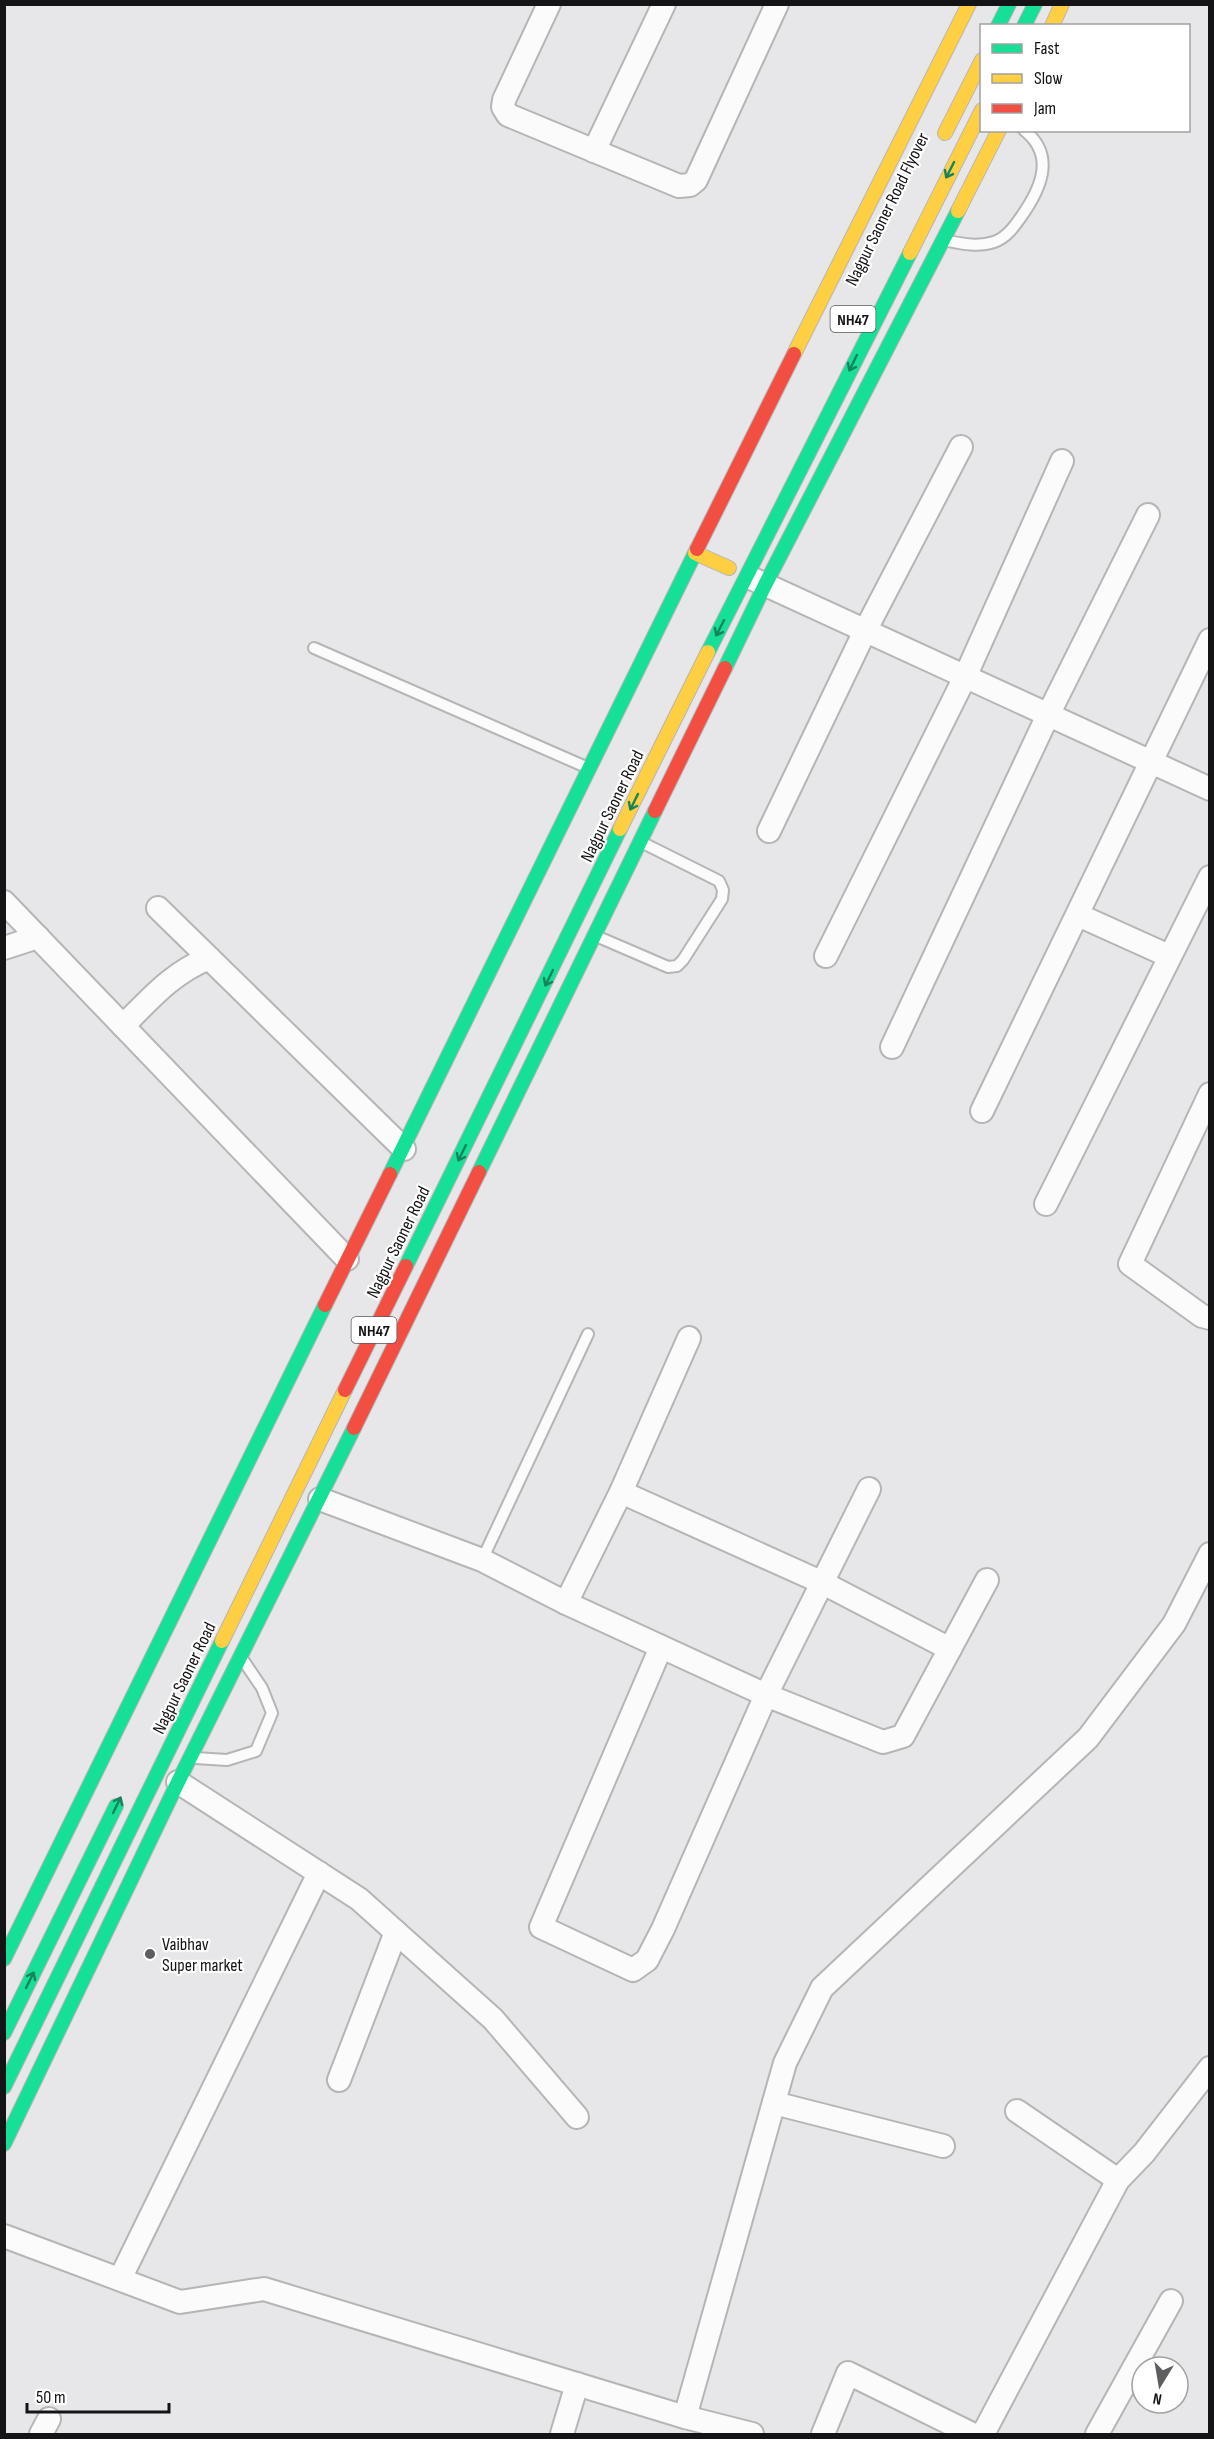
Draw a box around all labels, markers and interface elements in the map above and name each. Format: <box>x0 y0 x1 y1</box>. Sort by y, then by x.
legend <box>980 24 1190 132</box>
text: Fast <box>1034 38 1060 59</box>
text: Slow <box>1034 68 1063 89</box>
text: Jam <box>1033 98 1056 119</box>
street label: Nagpur Saoner Road Flyover <box>841 129 934 289</box>
one-way arrow <box>944 161 955 179</box>
road number: NH47 <box>830 306 876 332</box>
one-way arrow <box>847 354 858 372</box>
one-way arrow <box>714 618 726 636</box>
street label: Nagpur Saoner Road <box>576 747 648 865</box>
one-way arrow <box>627 793 639 811</box>
one-way arrow <box>542 969 554 987</box>
one-way arrow <box>456 1143 467 1161</box>
street label: Nagpur Saoner Road <box>362 1183 434 1301</box>
road number: NH47 <box>352 1317 397 1343</box>
street label: Nagpur Saoner Road <box>148 1619 220 1737</box>
one-way arrow <box>111 1797 123 1815</box>
place label: Vaibhav Super market <box>162 1934 243 1976</box>
marker: Vaibhav Super market <box>143 1947 157 1961</box>
one-way arrow <box>25 1972 37 1990</box>
north arrow <box>1130 2355 1190 2415</box>
scale bar <box>27 2376 170 2414</box>
text: 50 m <box>36 2387 66 2408</box>
text: N <box>1151 2388 1163 2408</box>

